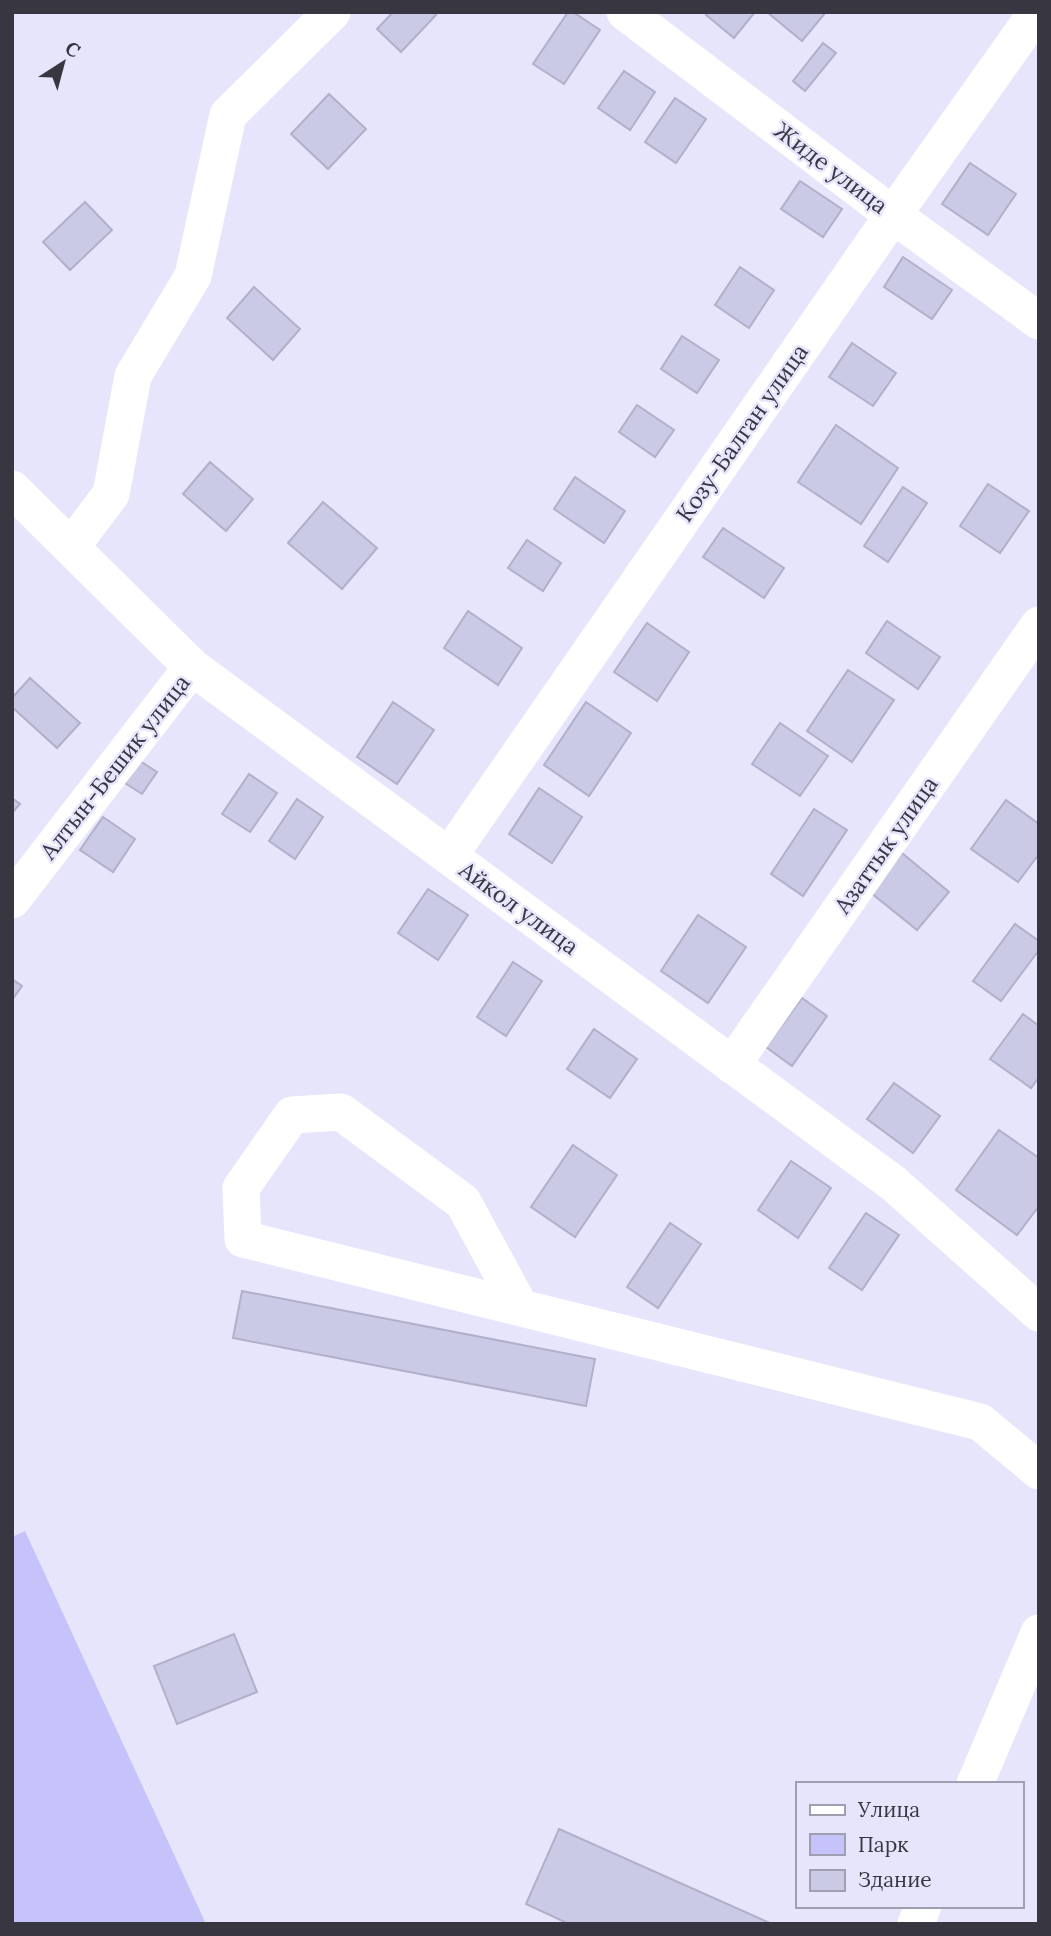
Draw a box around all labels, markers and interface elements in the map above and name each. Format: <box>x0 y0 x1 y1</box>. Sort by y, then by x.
north arrow <box>28 28 98 98</box>
text: С <box>61 36 85 63</box>
street label: Жиде улица <box>769 115 894 220</box>
street label: Козу-Балган улица <box>669 338 814 527</box>
street label: Алтын-Бешик улица <box>33 668 196 866</box>
street label: Азаттык улица <box>827 770 944 920</box>
street label: Айкол улица <box>453 854 585 961</box>
legend <box>796 1782 1023 1908</box>
text: Улица <box>857 1796 920 1823</box>
text: Парк <box>858 1831 909 1858</box>
text: Здание <box>858 1866 932 1893</box>

